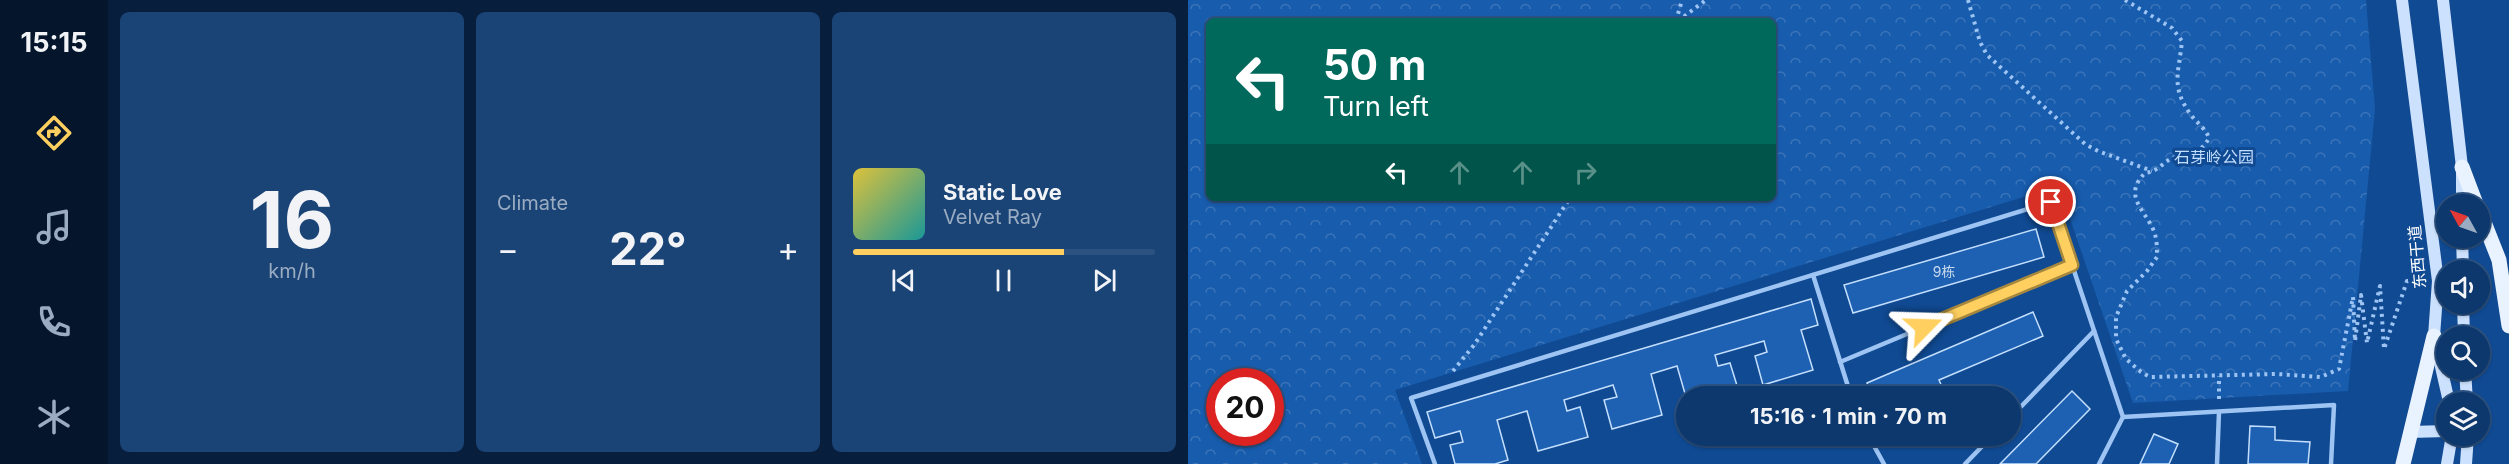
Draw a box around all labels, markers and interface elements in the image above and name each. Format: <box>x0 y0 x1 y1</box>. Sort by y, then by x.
text: 15:15 <box>21 26 87 59</box>
text: 50 m <box>1323 39 1426 90</box>
icon: left <box>1224 42 1302 120</box>
text: Turn left <box>1323 90 1429 123</box>
icon: directions <box>33 112 75 154</box>
park label: 石芽岭公园 <box>2174 147 2254 167</box>
icon: left <box>1380 156 1413 189</box>
icon: ahead <box>1443 156 1476 189</box>
icon: ahead <box>1506 156 1539 189</box>
icon: right <box>1569 156 1602 189</box>
text: 16 <box>250 172 334 267</box>
pin <box>2025 176 2076 227</box>
text: Static Love <box>943 179 1062 205</box>
icon: arrive <box>2034 185 2067 218</box>
text: Climate <box>497 191 568 215</box>
north arrow <box>2436 194 2490 248</box>
map controls <box>2436 194 2490 446</box>
text: Velvet Ray <box>943 205 1042 229</box>
icon: music <box>33 206 75 248</box>
text: 22° <box>609 221 687 276</box>
street label: 东西干道 <box>2404 224 2430 290</box>
text: − <box>497 229 519 269</box>
text: + <box>777 229 799 269</box>
text: km/h <box>268 259 316 283</box>
button: sound <box>2436 260 2490 314</box>
house number: 9栋 <box>1933 263 1955 280</box>
icon: previous <box>887 264 920 297</box>
icon: pause <box>987 264 1020 297</box>
icon: next <box>1088 264 1121 297</box>
position arrow <box>1892 295 1956 359</box>
icon: phone <box>33 301 75 343</box>
button: search <box>2436 326 2490 380</box>
speed limit sign: 20 <box>1206 368 1284 446</box>
button: layers <box>2436 392 2490 446</box>
icon: climate <box>33 396 75 438</box>
text: 15:16 · 1 min · 70 m <box>1750 403 1947 429</box>

